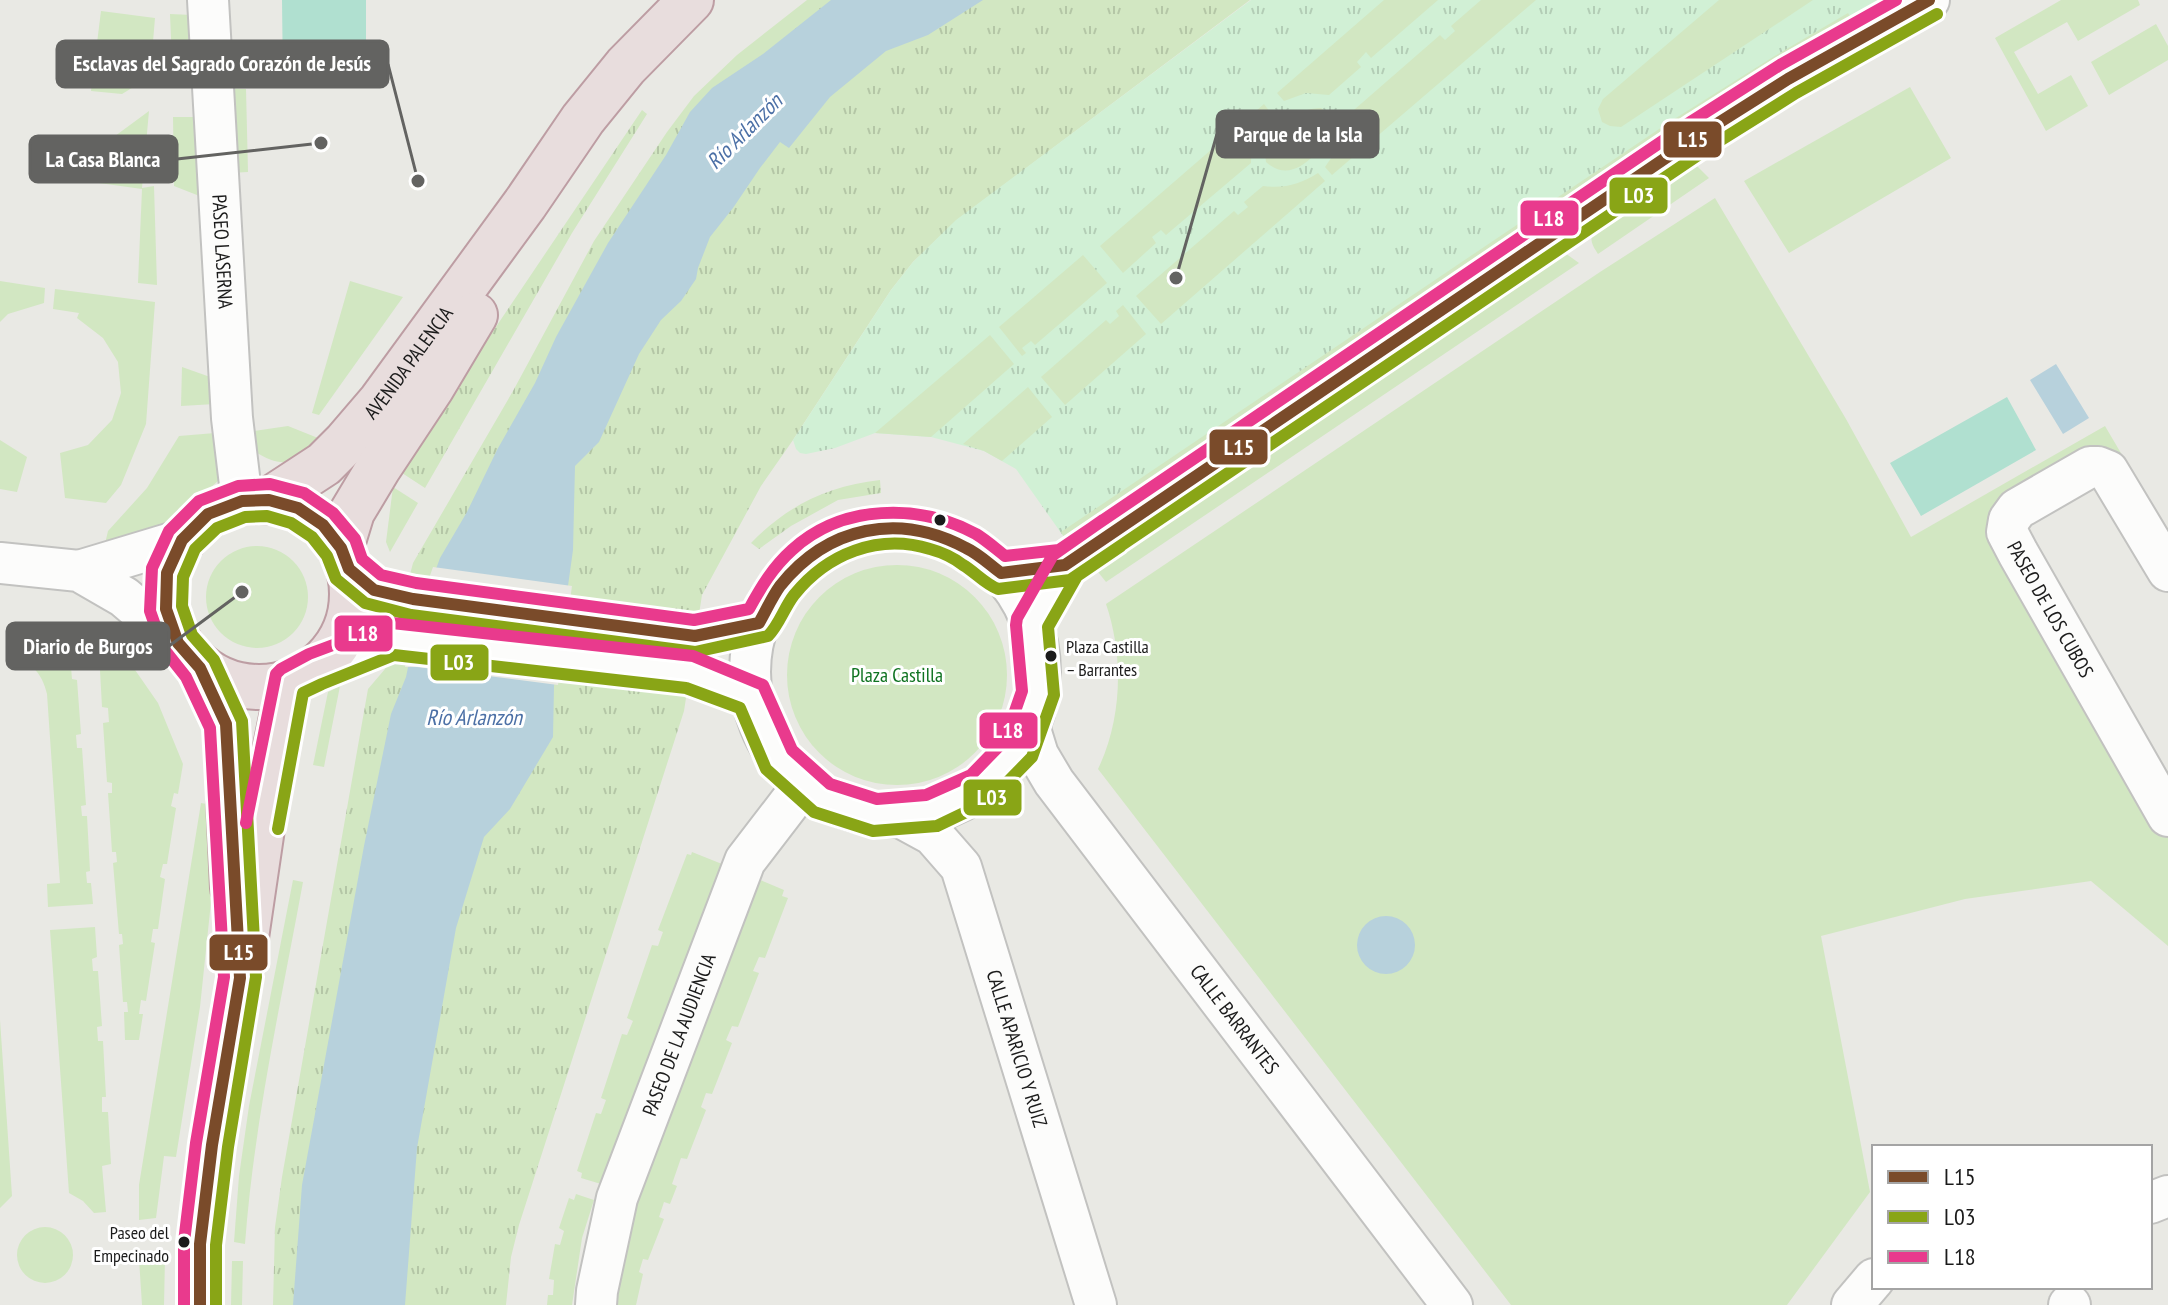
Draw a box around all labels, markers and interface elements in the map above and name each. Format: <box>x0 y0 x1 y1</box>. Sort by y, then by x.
callout: Esclavas del Sagrado Corazón de Jesús <box>57 41 388 87</box>
text: Esclavas del Sagrado Corazón de Jesús <box>73 49 371 77</box>
water label: Río Arlanzón <box>700 86 789 175</box>
callout: Parque de la Isla <box>1217 111 1378 157</box>
text: Parque de la Isla <box>1233 120 1363 148</box>
line badge: L15 <box>1662 120 1723 159</box>
text: L15 <box>1678 125 1708 153</box>
callout: La Casa Blanca <box>30 136 177 182</box>
text: La Casa Blanca <box>46 145 160 173</box>
line badge: L03 <box>1608 176 1669 215</box>
text: L03 <box>1624 181 1654 209</box>
street label: PASEO LASERNA <box>206 194 239 310</box>
line badge: L18 <box>1519 199 1580 237</box>
text: L18 <box>1534 204 1564 232</box>
street label: AVENIDA PALENCIA <box>358 301 459 424</box>
line badge: L15 <box>1208 428 1269 466</box>
text: L15 <box>1224 433 1254 461</box>
unlabelled marker <box>932 512 948 528</box>
street label: PASEO DE LOS CUBOS <box>2001 537 2099 682</box>
line badge: L18 <box>333 614 394 653</box>
text: L18 <box>348 619 378 647</box>
callout: Diario de Burgos <box>7 623 169 669</box>
text: Diario de Burgos <box>23 632 153 660</box>
place label: Plaza Castilla – Barrantes <box>1066 635 1149 681</box>
line badge: L03 <box>429 643 490 682</box>
text: L03 <box>444 648 474 676</box>
marker: Plaza Castilla – Barrantes <box>1043 648 1059 664</box>
park label: Plaza Castilla <box>851 662 943 688</box>
water label: Río Arlanzón <box>426 703 523 731</box>
line badge: L18 <box>978 711 1039 750</box>
text: L18 <box>993 716 1023 744</box>
line badge: L03 <box>962 778 1023 817</box>
text: L03 <box>977 783 1007 811</box>
line badge: L15 <box>208 933 269 972</box>
text: L15 <box>224 938 254 966</box>
street label: PASEO DE LA AUDIENCIA <box>636 949 722 1119</box>
street label: CALLE BARRANTES <box>1184 959 1285 1080</box>
street label: CALLE APARICIO Y RUIZ <box>980 967 1053 1131</box>
legend <box>1872 1145 2152 1289</box>
text: L15 <box>1944 1161 1976 1192</box>
text: L03 <box>1944 1201 1976 1232</box>
place label: Paseo del Empecinado <box>93 1221 170 1267</box>
marker: Paseo del Empecinado <box>176 1234 192 1250</box>
text: L18 <box>1944 1241 1976 1272</box>

